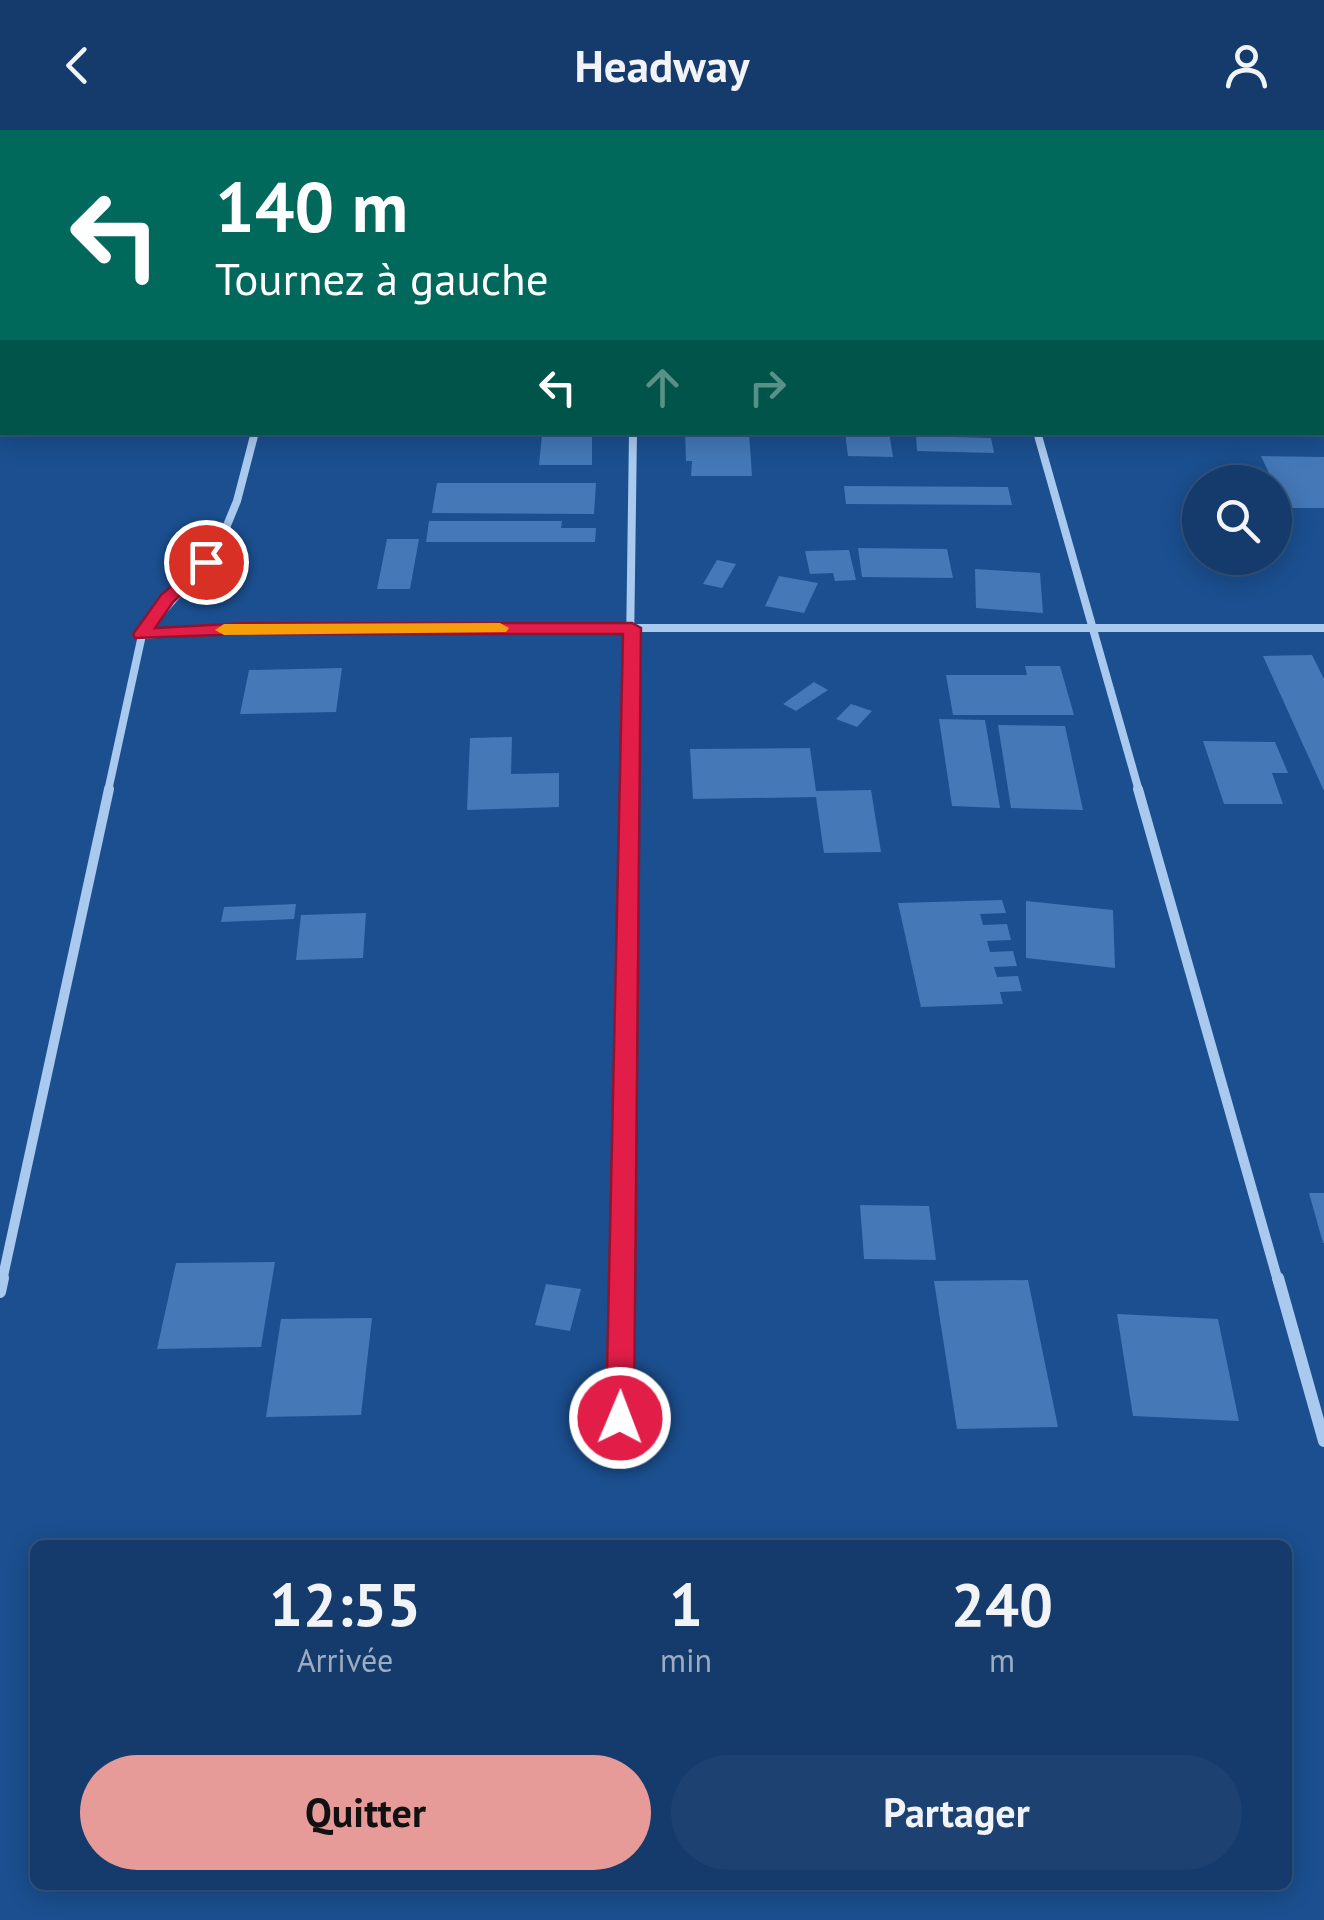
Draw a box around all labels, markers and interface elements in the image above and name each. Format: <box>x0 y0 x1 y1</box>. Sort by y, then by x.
text: Headway <box>574 36 750 94</box>
icon: back <box>50 38 105 93</box>
icon: person <box>1219 38 1274 93</box>
text: 140 m <box>215 161 408 251</box>
icon: left <box>50 170 180 300</box>
text: Tournez à gauche <box>215 249 549 307</box>
icon: left <box>530 360 585 415</box>
icon: ahead <box>635 360 690 415</box>
icon: right <box>740 360 795 415</box>
map controls <box>1182 465 1292 575</box>
button: search <box>1182 465 1292 575</box>
pin <box>164 520 249 605</box>
icon: arrive <box>179 535 234 590</box>
position arrow <box>568 1366 672 1470</box>
text: 12:55 <box>269 1565 421 1643</box>
text: 1 <box>669 1565 703 1643</box>
text: 240 <box>951 1565 1053 1643</box>
text: Arrivée <box>297 1639 393 1681</box>
text: min <box>660 1639 712 1681</box>
text: m <box>989 1639 1015 1681</box>
button: Quitter <box>80 1755 651 1870</box>
button: Partager <box>671 1755 1242 1870</box>

